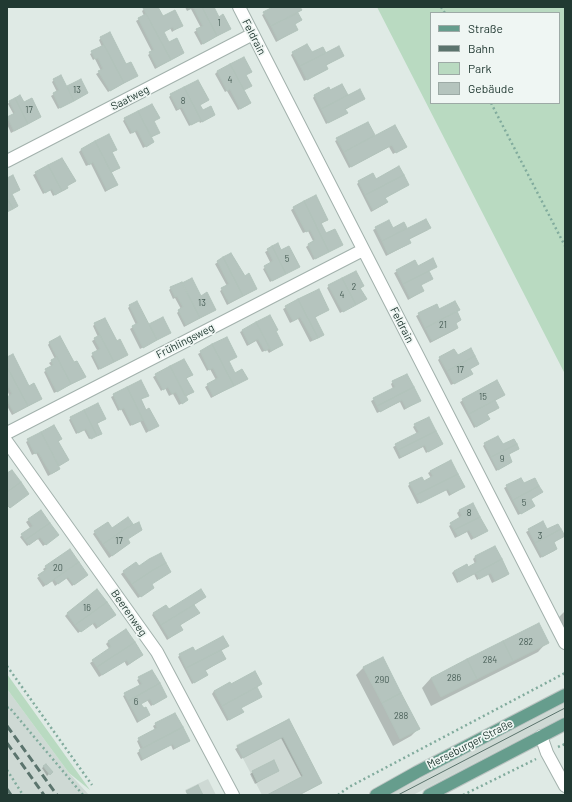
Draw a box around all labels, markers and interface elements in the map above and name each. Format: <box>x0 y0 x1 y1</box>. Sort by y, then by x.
legend <box>430 12 560 104</box>
street label: Feldrain <box>239 17 269 57</box>
house number: 1 <box>217 18 221 28</box>
text: Straße <box>468 21 503 35</box>
text: Bahn <box>468 41 495 55</box>
text: Park <box>468 61 492 75</box>
house number: 4 <box>228 75 232 85</box>
text: Gebäude <box>468 81 514 95</box>
street label: Saatweg <box>109 83 151 113</box>
house number: 13 <box>73 85 81 95</box>
house number: 8 <box>181 96 185 106</box>
house number: 17 <box>25 105 33 115</box>
house number: 5 <box>285 254 289 264</box>
house number: 2 <box>352 282 356 292</box>
house number: 4 <box>340 290 344 300</box>
house number: 13 <box>198 298 206 308</box>
street label: Feldrain <box>387 305 417 345</box>
house number: 21 <box>439 320 447 330</box>
street label: Frühlingsweg <box>154 321 216 361</box>
house number: 17 <box>456 365 464 375</box>
house number: 15 <box>479 392 487 402</box>
house number: 9 <box>500 454 504 464</box>
house number: 5 <box>522 498 526 508</box>
house number: 8 <box>467 508 471 518</box>
house number: 3 <box>538 531 542 541</box>
house number: 17 <box>115 536 123 546</box>
house number: 20 <box>53 563 63 573</box>
street label: Beerenweg <box>108 587 150 639</box>
house number: 16 <box>83 603 91 613</box>
house number: 282 <box>519 637 533 647</box>
house number: 284 <box>483 655 497 665</box>
house number: 286 <box>447 673 461 683</box>
house number: 290 <box>375 675 389 685</box>
house number: 6 <box>134 697 138 707</box>
house number: 288 <box>394 711 408 721</box>
street label: Merseburger Straße <box>425 717 515 771</box>

